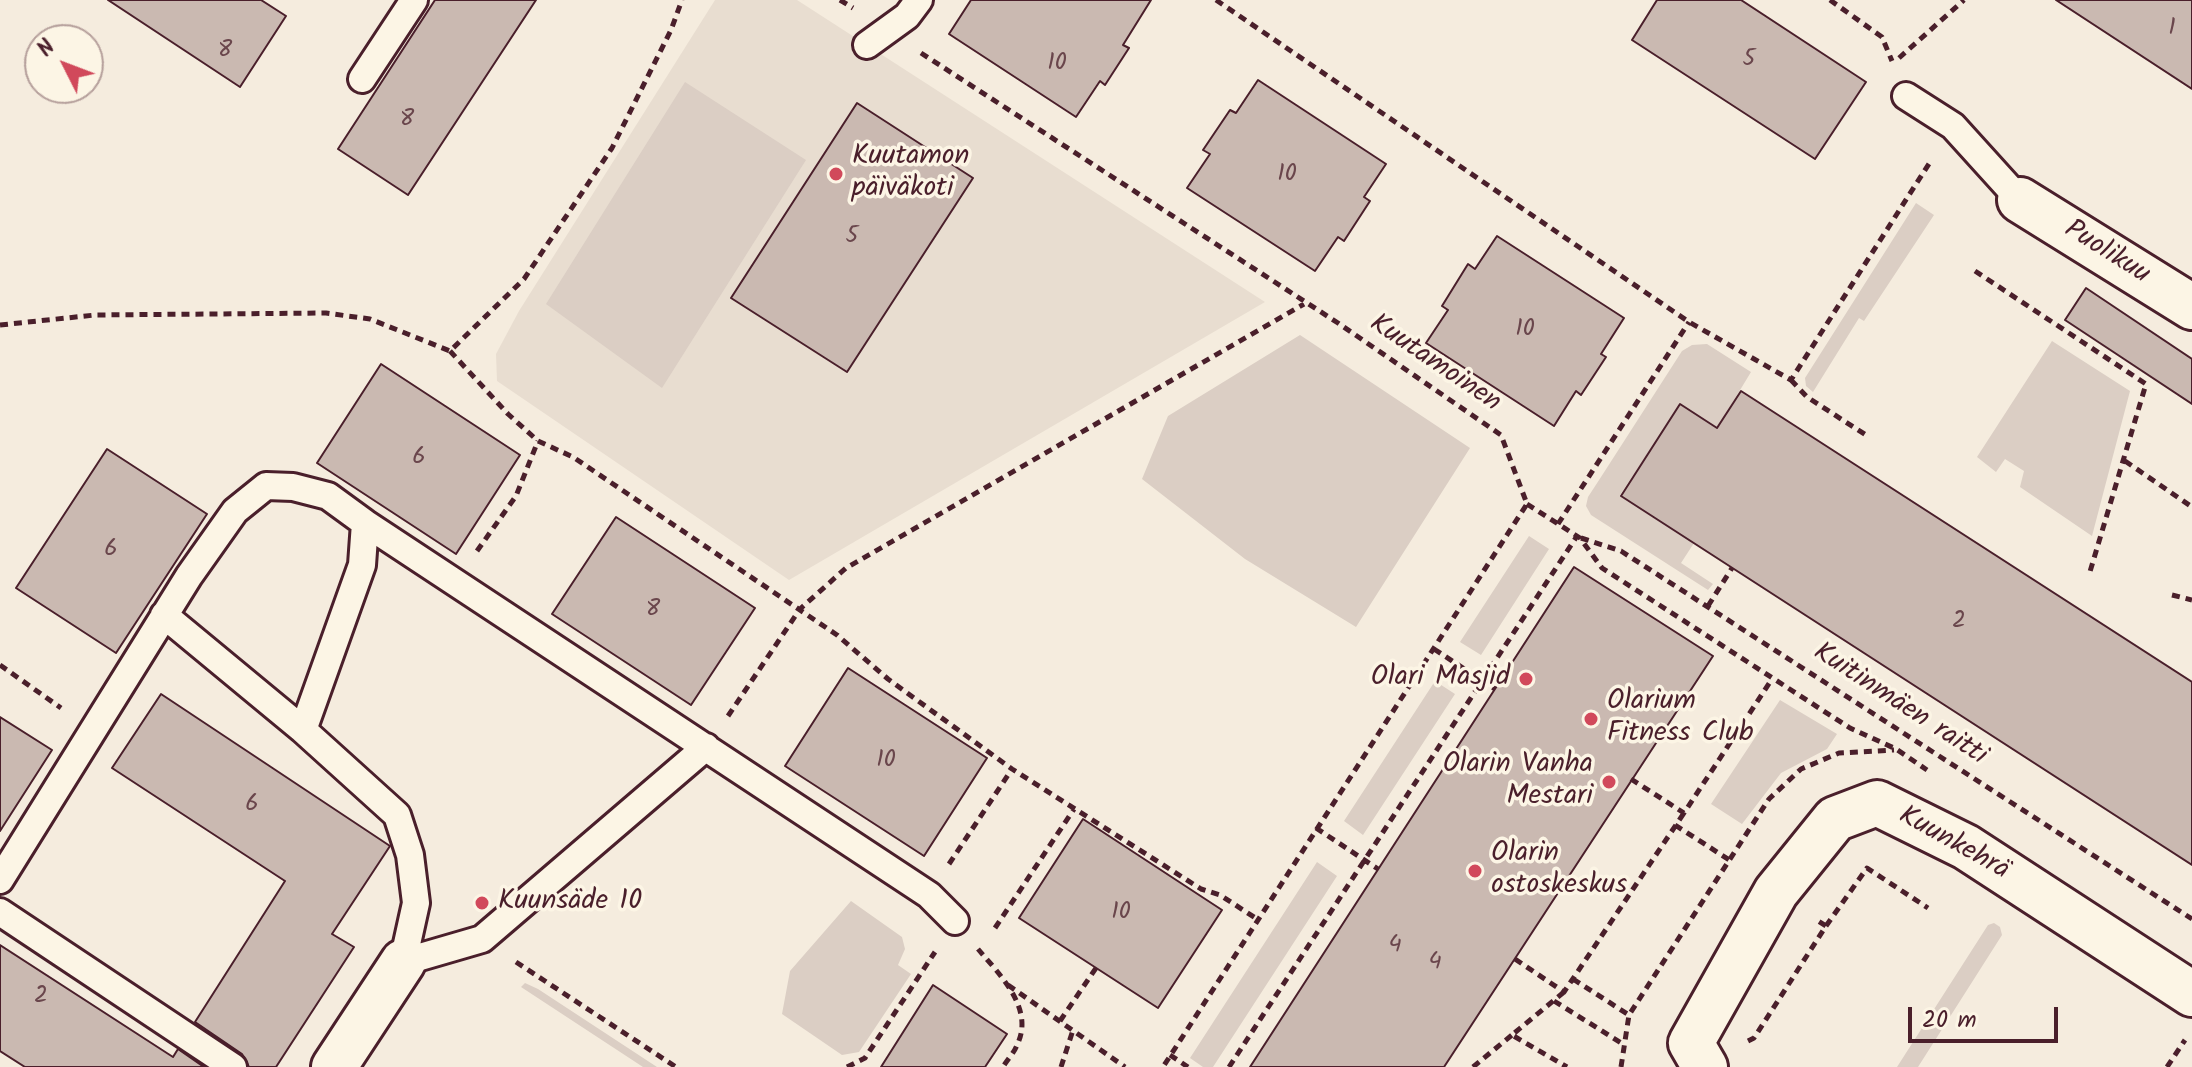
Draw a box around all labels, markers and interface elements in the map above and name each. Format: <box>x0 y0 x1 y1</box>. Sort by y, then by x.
house number: 1 <box>2168 16 2176 44</box>
north arrow <box>24 24 104 104</box>
text: N <box>30 32 65 66</box>
house number: 8 <box>218 38 232 66</box>
house number: 5 <box>1743 47 1755 75</box>
house number: 10 <box>1047 51 1067 79</box>
house number: 8 <box>400 107 414 135</box>
place label: Kuutamon päiväkoti <box>852 141 969 207</box>
house number: 10 <box>1277 162 1297 190</box>
marker: Kuutamon päiväkoti <box>827 165 845 183</box>
street label: Puolikuu <box>2057 215 2155 293</box>
house number: 5 <box>846 224 858 252</box>
street label: Kuutamoinen <box>1362 309 1506 421</box>
house number: 10 <box>1515 317 1535 345</box>
house number: 6 <box>412 445 426 473</box>
house number: 6 <box>104 537 118 565</box>
house number: 8 <box>646 597 660 625</box>
house number: 2 <box>1952 609 1966 637</box>
street label: Kuitinmäen raitti <box>1806 637 1992 775</box>
place label: Olari Masjid <box>1371 662 1510 696</box>
marker: Olari Masjid <box>1517 670 1535 688</box>
place label: Olarium Fitness Club <box>1607 686 1754 752</box>
marker: Olarium Fitness Club <box>1582 710 1600 728</box>
house number: 10 <box>876 748 896 776</box>
place label: Olarin Vanha Mestari <box>1443 749 1593 815</box>
marker: Olarin Vanha Mestari <box>1600 773 1618 791</box>
house number: 6 <box>245 792 259 820</box>
street label: Kuunkehrä <box>1892 801 2014 889</box>
place label: Olarin ostoskeskus <box>1491 838 1627 904</box>
marker: Olarin ostoskeskus <box>1466 862 1484 880</box>
place label: Kuunsäde 10 <box>498 886 642 920</box>
marker: Kuunsäde 10 <box>473 894 491 912</box>
house number: 10 <box>1111 900 1131 928</box>
house number: 4 <box>1388 933 1402 961</box>
house number: 4 <box>1428 950 1442 978</box>
house number: 2 <box>34 984 48 1012</box>
scale bar <box>1912 991 2062 1041</box>
text: 20 m <box>1922 1001 1977 1040</box>

